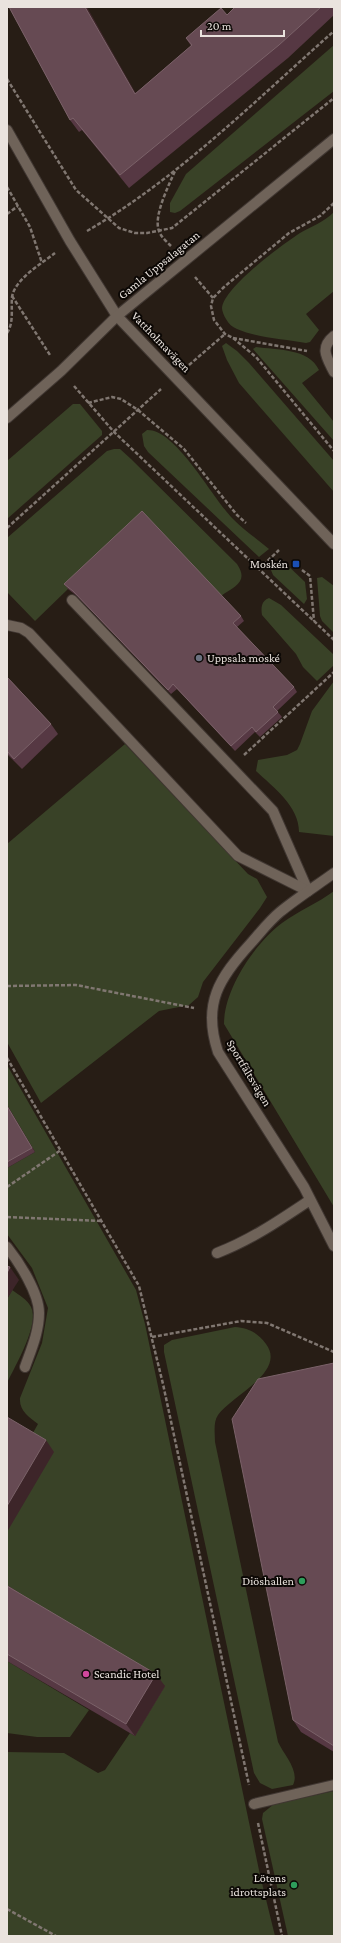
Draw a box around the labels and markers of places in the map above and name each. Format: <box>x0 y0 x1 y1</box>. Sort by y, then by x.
place label: Moskén <box>250 557 289 571</box>
marker: Moskén <box>291 559 301 569</box>
place label: Uppsala moské <box>207 651 280 665</box>
marker: Uppsala moské <box>194 653 204 663</box>
place label: Diöshallen <box>242 1574 295 1588</box>
marker: Diöshallen <box>297 1576 307 1586</box>
place label: Scandic Hotel <box>94 1667 159 1681</box>
marker: Scandic Hotel <box>81 1669 91 1679</box>
place label: Lötens idrottsplats <box>230 1871 286 1899</box>
marker: Lötens idrottsplats <box>289 1880 299 1890</box>

